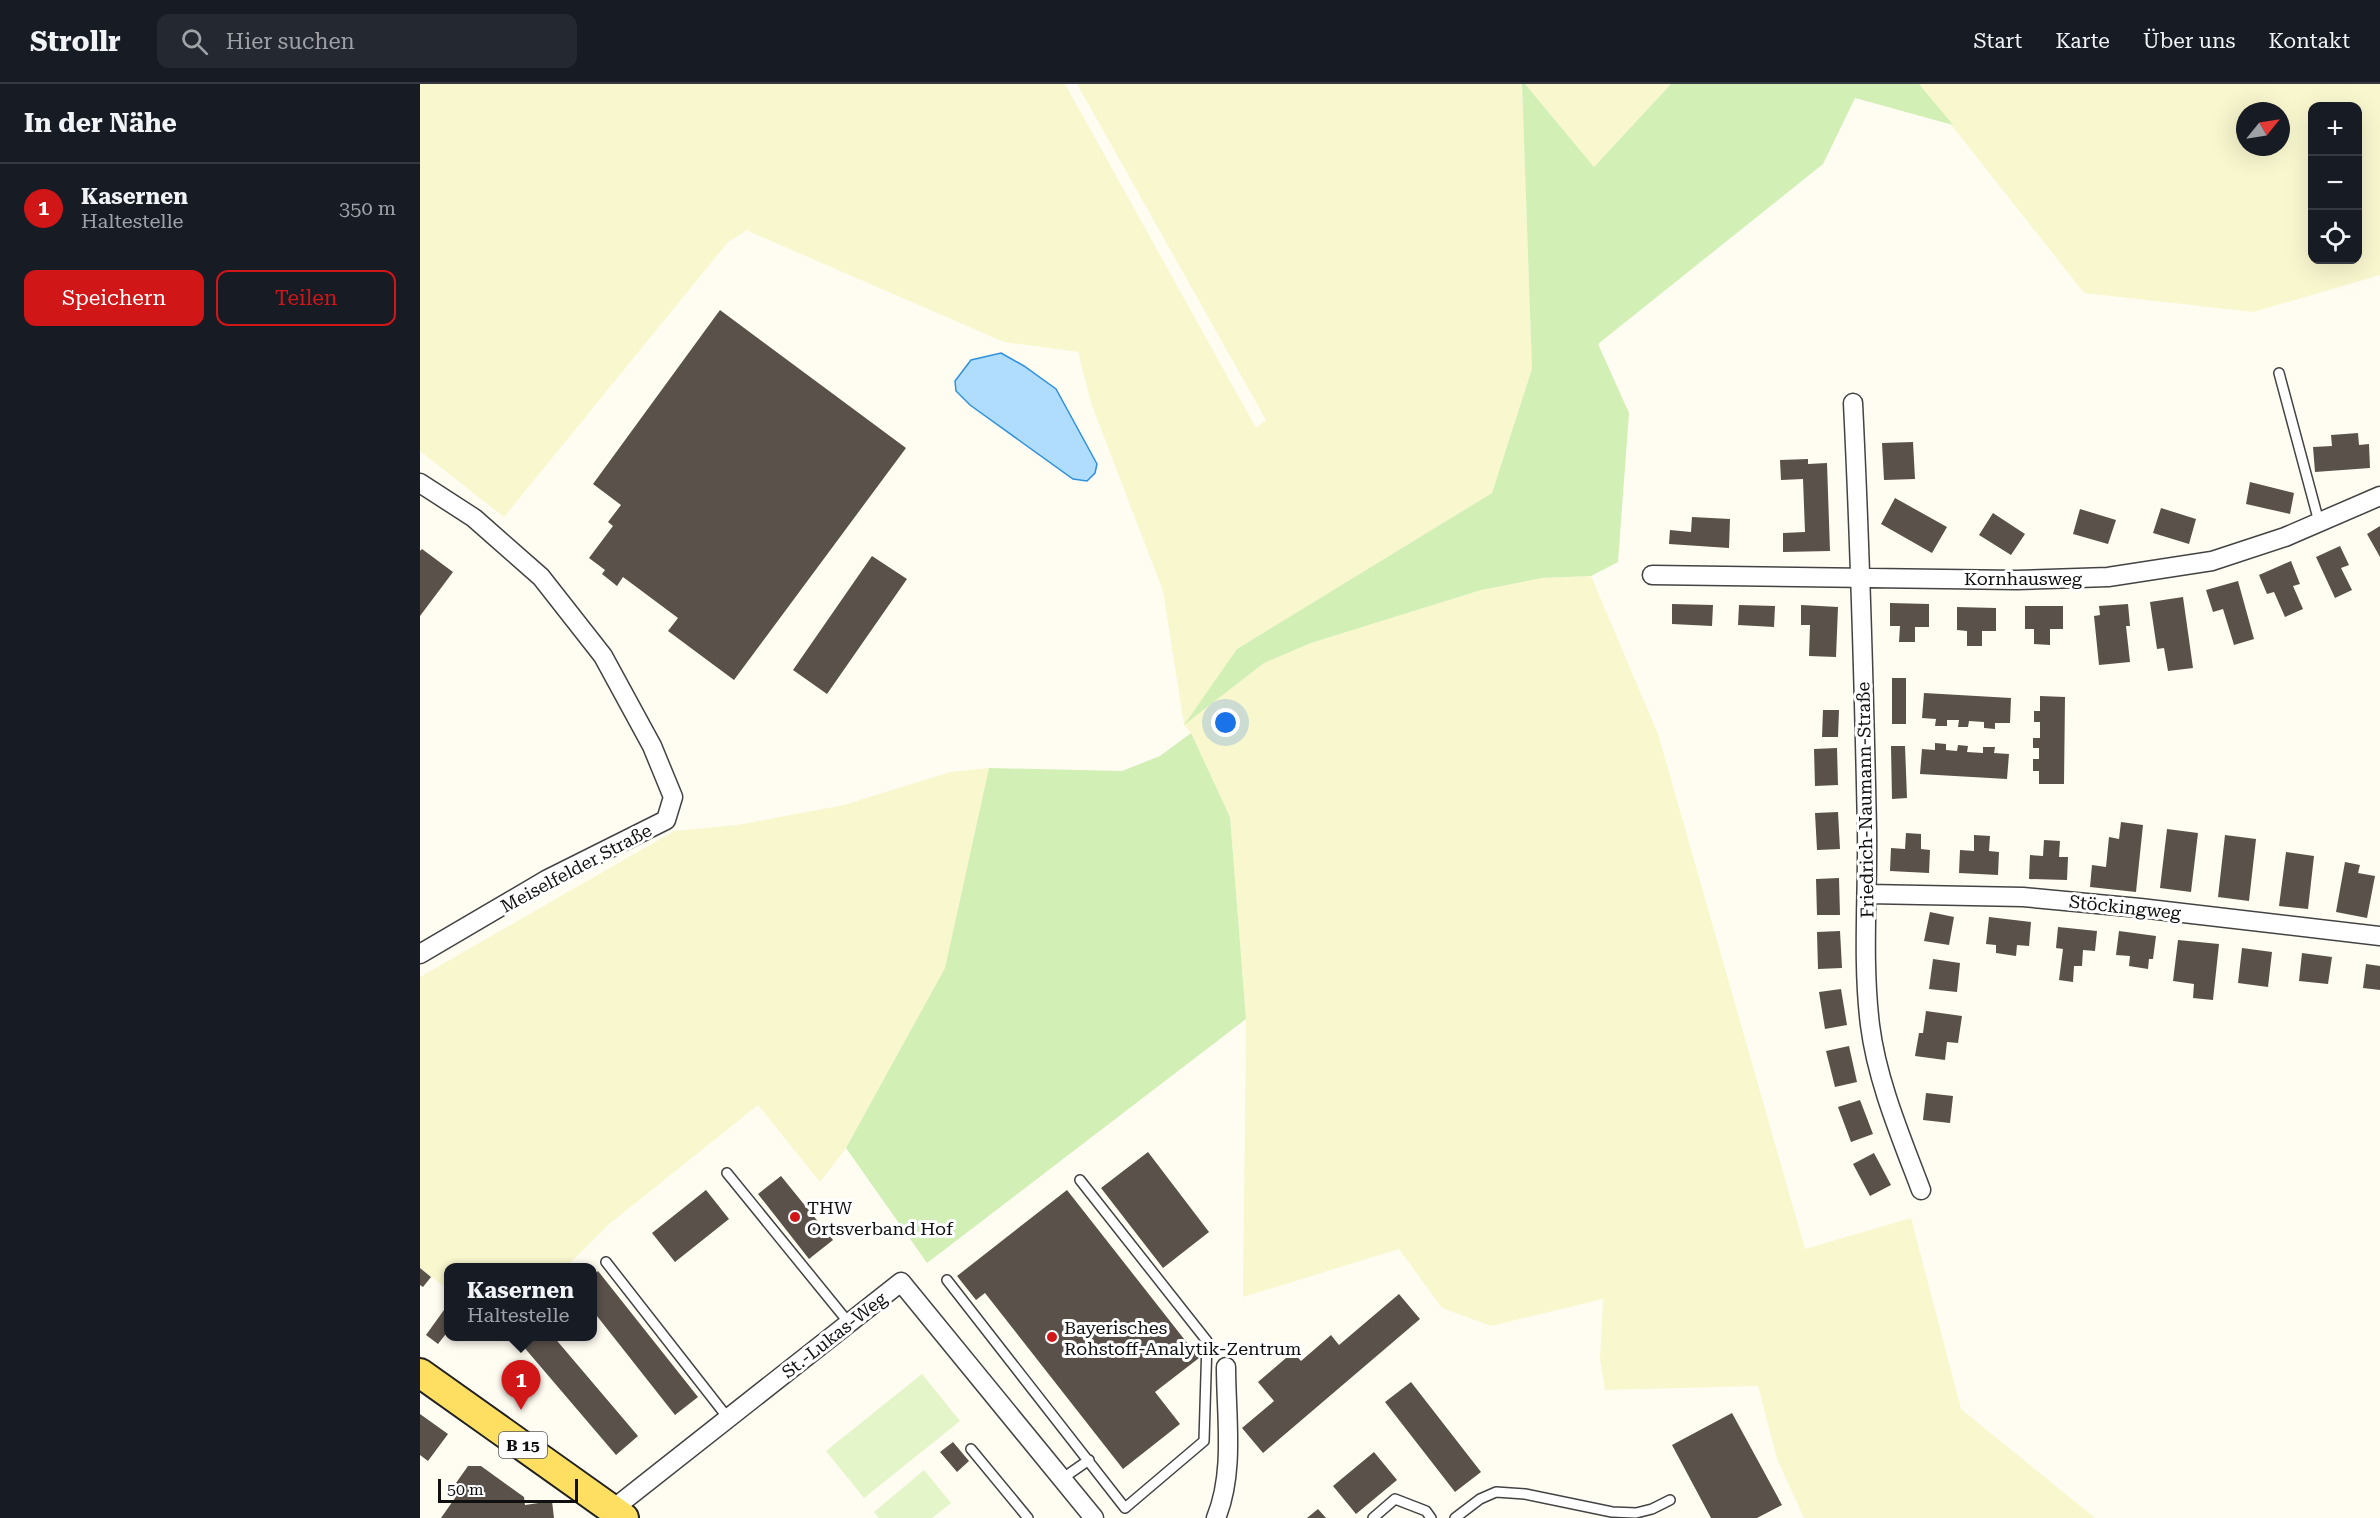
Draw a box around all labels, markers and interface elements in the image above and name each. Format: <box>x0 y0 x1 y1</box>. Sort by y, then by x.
search box <box>157 14 577 68</box>
text: Strollr <box>30 25 121 58</box>
icon: search <box>178 25 211 58</box>
text: Hier suchen <box>226 29 355 54</box>
text: Start <box>1974 29 2022 53</box>
text: Karte <box>2055 29 2110 53</box>
text: Über uns <box>2143 29 2235 53</box>
text: Kontakt <box>2268 29 2350 53</box>
north arrow <box>2236 102 2290 156</box>
map controls <box>2308 102 2362 264</box>
button: + <box>2308 102 2362 156</box>
text: In der Nähe <box>24 108 177 138</box>
button: − <box>2308 156 2362 210</box>
text: Kasernen <box>81 184 188 209</box>
text: 1 <box>38 196 49 220</box>
text: 350 m <box>339 196 396 220</box>
text: Haltestelle <box>81 209 184 233</box>
button: locate <box>2308 210 2362 264</box>
button: Speichern <box>24 270 204 326</box>
button: Teilen <box>216 270 396 326</box>
street label: Kornhausweg <box>1964 568 2083 589</box>
street label: Friedrich-Naumann-Straße <box>1852 682 1878 918</box>
your location <box>1211 708 1240 737</box>
street label: Meiselfelder Straße <box>497 819 655 917</box>
street label: Stöckingweg <box>2068 891 2183 923</box>
place label: THW Ortsverband Hof <box>807 1197 954 1239</box>
marker: THW Ortsverband Hof <box>788 1210 802 1224</box>
popup <box>444 1263 597 1341</box>
text: Kasernen <box>467 1278 574 1303</box>
street label: St.-Lukas-Weg <box>777 1287 891 1382</box>
text: Haltestelle <box>467 1303 570 1327</box>
place label: Bayerisches Rohstoff-Analytik-Zentrum <box>1064 1317 1301 1359</box>
marker: Bayerisches Rohstoff-Analytik-Zentrum <box>1045 1330 1059 1344</box>
pin: 1 <box>502 1360 540 1410</box>
road number: B 15 <box>499 1432 547 1458</box>
scale bar <box>438 1476 578 1504</box>
text: 50 m <box>447 1480 484 1499</box>

